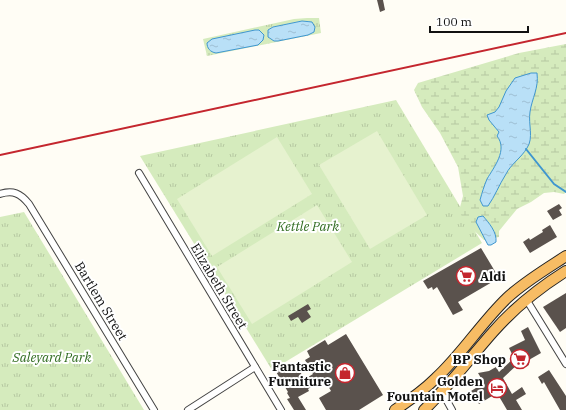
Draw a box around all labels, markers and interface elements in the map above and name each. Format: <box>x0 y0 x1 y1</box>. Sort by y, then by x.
scale bar <box>430 8 528 34</box>
text: 100 m <box>436 14 472 29</box>
park label: Kettle Park <box>276 218 339 235</box>
street label: Elizabeth Street <box>187 240 251 332</box>
street label: Bartlem Street <box>71 258 131 344</box>
supermarket icon: Aldi <box>455 265 477 287</box>
place label: Aldi <box>480 268 507 285</box>
supermarket icon: BP Shop <box>509 348 531 370</box>
park label: Saleyard Park <box>12 349 92 366</box>
place label: BP Shop <box>453 351 506 368</box>
place label: Fantastic Furniture <box>268 358 331 390</box>
shop icon: Fantastic Furniture <box>334 362 356 384</box>
place label: Golden Fountain Motel <box>387 373 483 405</box>
hotel icon: Golden Fountain Motel <box>486 377 508 399</box>

